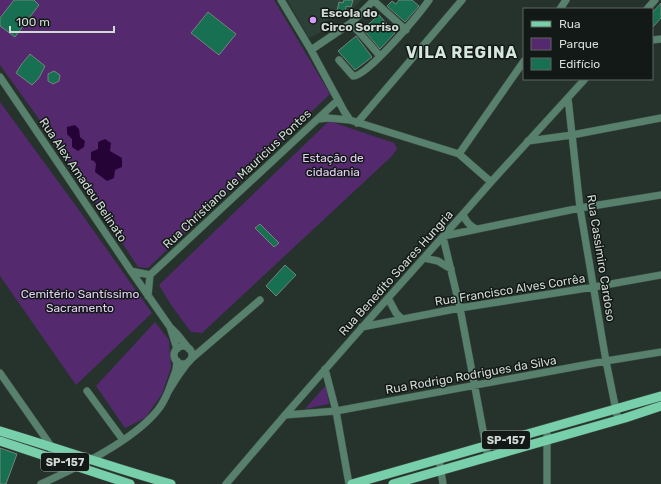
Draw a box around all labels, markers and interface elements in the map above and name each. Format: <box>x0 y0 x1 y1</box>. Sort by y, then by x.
place label: Escola do Circo Sorriso <box>321 6 399 34</box>
scale bar <box>10 8 114 34</box>
legend <box>523 8 653 80</box>
text: 100 m <box>16 15 50 29</box>
marker: Escola do Circo Sorriso <box>308 15 318 25</box>
text: Rua <box>559 17 581 31</box>
text: Parque <box>559 37 599 51</box>
district label: VILA REGINA <box>406 43 518 62</box>
text: Edifício <box>559 57 600 71</box>
street label: Rua Christiano de Mauricius Pontes <box>160 107 314 251</box>
street label: Rua Alex Amadeu Belinato <box>36 115 130 245</box>
park label: Estação de cidadania <box>302 151 364 179</box>
street label: Rua Cassimiro Cardoso <box>584 194 618 323</box>
street label: Rua Benedito Soares Hungria <box>336 208 456 338</box>
street label: Rua Francisco Alves Corrêa <box>434 271 586 309</box>
park label: Cemitério Santíssimo Sacramento <box>21 287 139 315</box>
street label: Rua Rodrigo Rodrigues da Silva <box>384 353 558 397</box>
road number: SP-157 <box>482 431 530 449</box>
road number: SP-157 <box>41 453 89 471</box>

